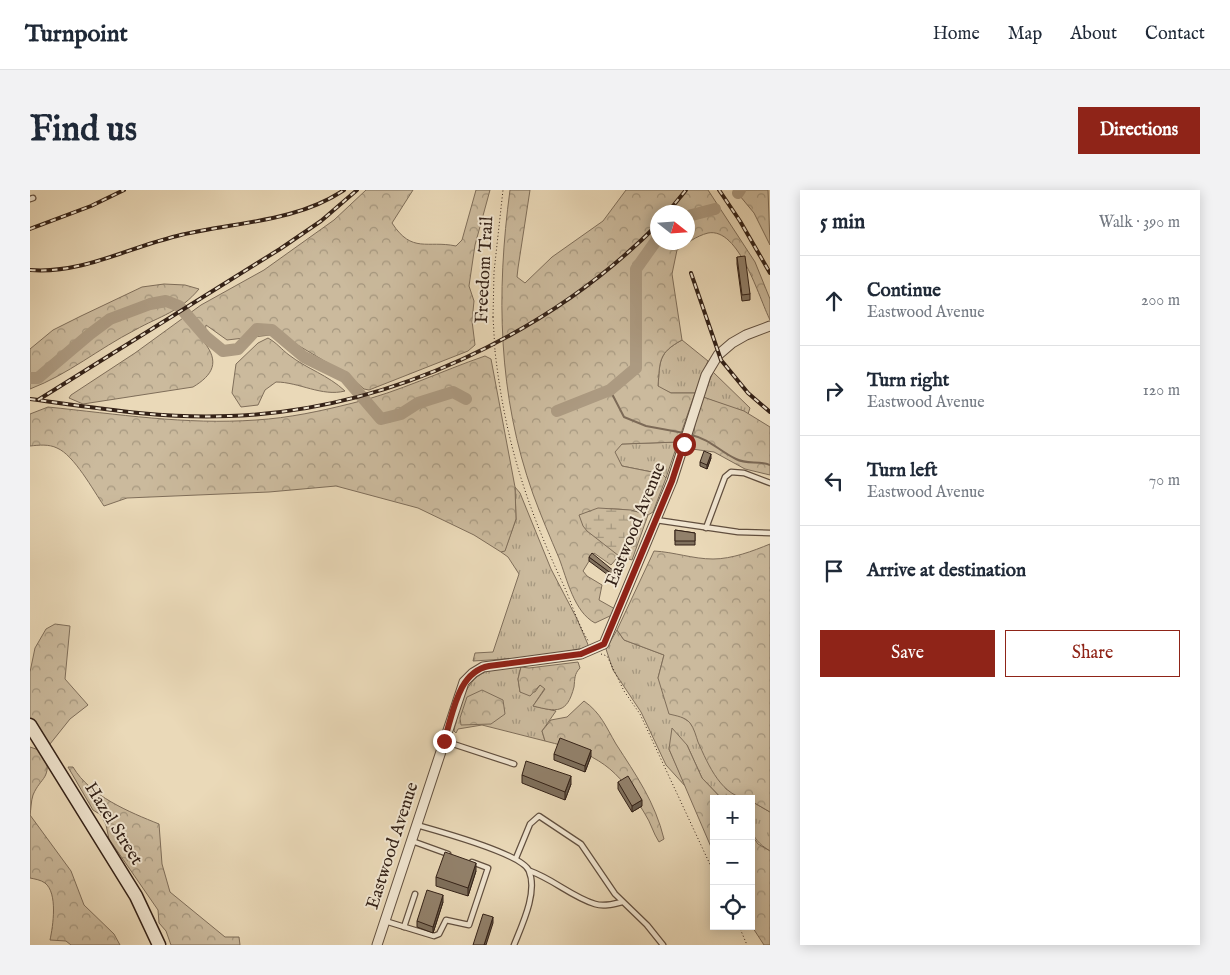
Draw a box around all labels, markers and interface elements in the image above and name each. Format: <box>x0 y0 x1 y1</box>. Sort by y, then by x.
text: Turnpoint <box>25 19 128 50</box>
text: Home <box>933 23 980 46</box>
text: Map <box>1008 23 1042 46</box>
text: About <box>1070 23 1117 46</box>
text: Contact <box>1145 23 1205 46</box>
button: Directions <box>1078 107 1200 154</box>
text: Find us <box>30 108 137 153</box>
north arrow <box>650 205 695 250</box>
text: 5 min <box>820 209 865 236</box>
text: Walk · 390 m <box>1099 213 1180 233</box>
street label: Freedom Trail <box>471 216 499 324</box>
text: Continue <box>867 279 941 303</box>
icon: ahead <box>820 287 848 315</box>
text: 200 m <box>1141 291 1180 311</box>
text: Eastwood Avenue <box>867 303 985 323</box>
text: Turn right <box>867 369 949 393</box>
icon: right <box>820 377 848 405</box>
text: 120 m <box>1143 381 1180 401</box>
text: Eastwood Avenue <box>867 393 985 413</box>
route start <box>673 433 696 456</box>
street label: Eastwood Avenue <box>601 459 671 591</box>
text: Turn left <box>867 459 938 483</box>
icon: left <box>820 467 848 495</box>
text: 70 m <box>1149 471 1180 491</box>
text: Eastwood Avenue <box>867 483 985 503</box>
icon: arrive <box>820 557 848 585</box>
text: Arrive at destination <box>867 559 1026 583</box>
button: Save <box>820 630 995 677</box>
button: Share <box>1005 630 1180 677</box>
route end <box>433 730 456 753</box>
street label: Hazel Street <box>78 778 148 870</box>
street label: Eastwood Avenue <box>362 779 424 913</box>
map controls <box>710 795 755 930</box>
button: + <box>710 795 755 840</box>
button: − <box>710 840 755 885</box>
button: locate <box>710 885 755 930</box>

